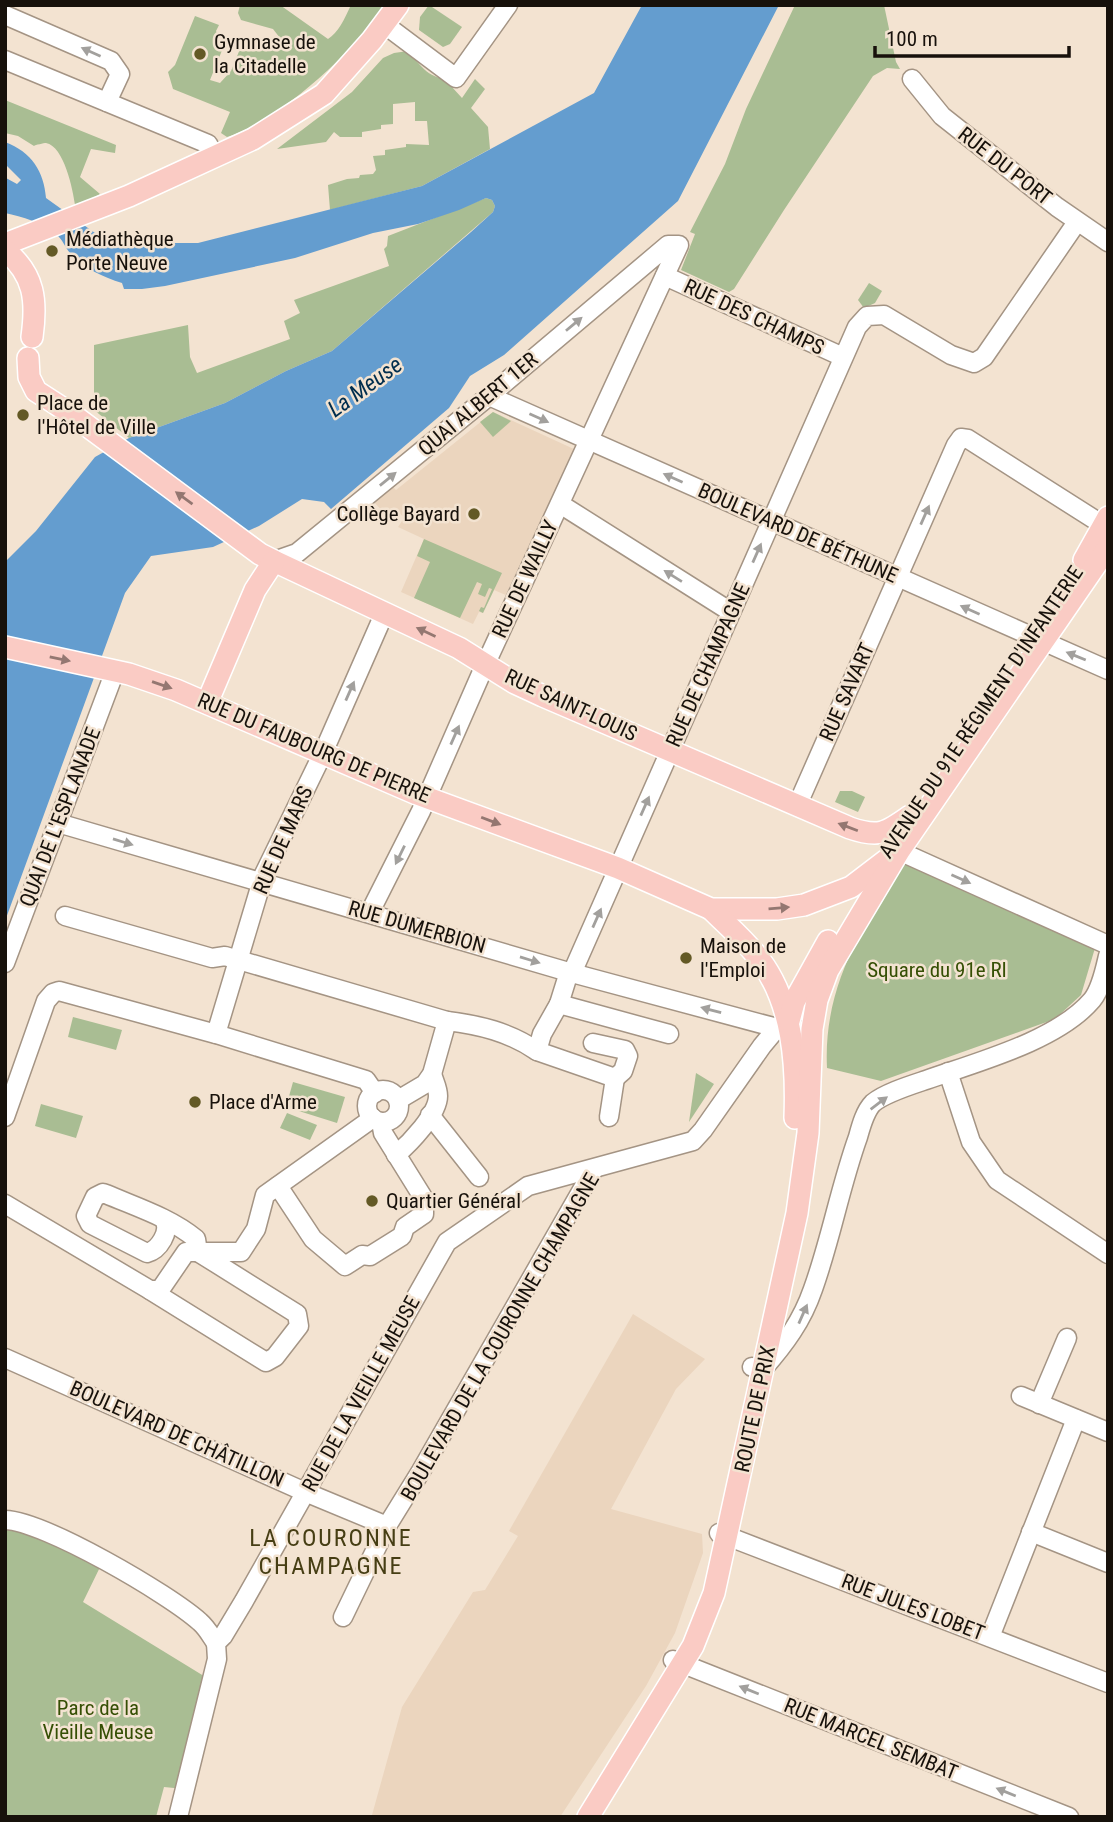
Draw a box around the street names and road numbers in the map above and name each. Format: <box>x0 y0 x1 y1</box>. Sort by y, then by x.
street label: RUE DU PORT <box>953 122 1057 210</box>
street label: RUE DES CHAMPS <box>680 274 828 360</box>
street label: QUAI ALBERT 1ER <box>414 347 542 461</box>
street label: BOULEVARD DE BÉTHUNE <box>694 478 902 588</box>
street label: RUE DE WAILLY <box>487 516 563 642</box>
street label: AVENUE DU 91E RÉGIMENT D'INFANTERIE <box>874 561 1088 863</box>
street label: RUE DE CHAMPAGNE <box>661 579 755 751</box>
street label: RUE SAVART <box>815 639 879 745</box>
street label: RUE SAINT-LOUIS <box>501 664 641 746</box>
street label: RUE DU FAUBOURG DE PIERRE <box>194 688 434 808</box>
street label: QUAI DE L'ESPLANADE <box>15 724 105 910</box>
street label: RUE DE MARS <box>249 782 318 898</box>
street label: RUE DUMERBION <box>346 896 488 958</box>
street label: BOULEVARD DE LA COURONNE CHAMPAGNE <box>396 1169 604 1505</box>
street label: RUE DE LA VIEILLE MEUSE <box>297 1292 425 1496</box>
street label: ROUTE DE PRIX <box>730 1344 780 1474</box>
street label: BOULEVARD DE CHÂTILLON <box>66 1376 288 1492</box>
street label: RUE JULES LOBET <box>838 1569 988 1645</box>
street label: RUE MARCEL SEMBAT <box>781 1693 961 1785</box>

